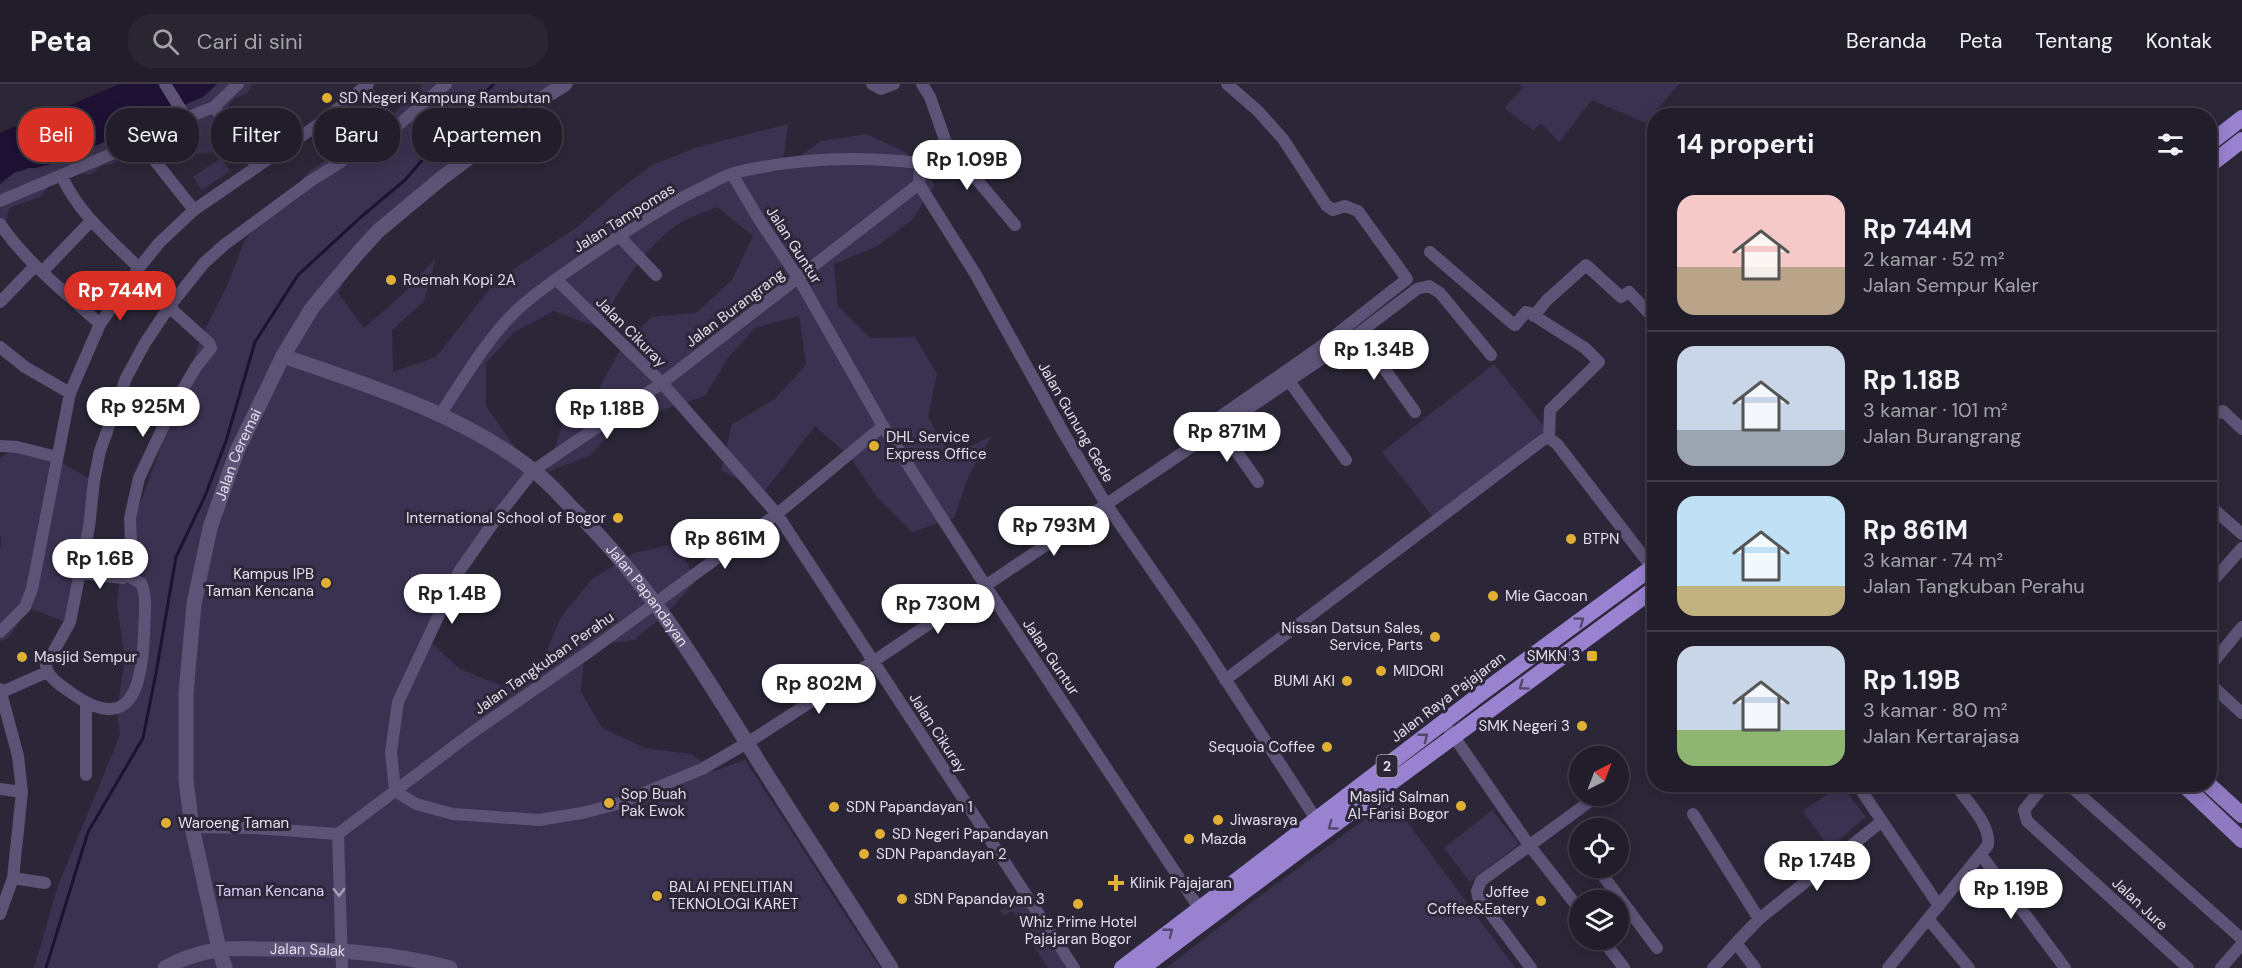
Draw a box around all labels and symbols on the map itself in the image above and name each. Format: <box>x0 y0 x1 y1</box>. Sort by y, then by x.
place label: SD Negeri Kampung Rambutan <box>339 88 550 108</box>
marker: SD Negeri Kampung Rambutan <box>320 91 334 105</box>
pin: Rp 1.09B <box>905 140 1029 191</box>
street label: Jalan Tampomas <box>570 179 678 257</box>
street label: Jalan Guntur <box>762 202 827 288</box>
street label: Jalan Burangrang <box>682 264 788 352</box>
place label: Roemah Kopi 2A <box>403 270 516 290</box>
pin: Rp 744M <box>65 271 175 322</box>
marker: Roemah Kopi 2A <box>384 273 398 287</box>
street label: Jalan Cikuray <box>591 292 671 372</box>
pin: Rp 1.34B <box>1312 330 1436 381</box>
street label: Jalan Gunung Gede <box>1033 358 1119 486</box>
pin: Rp 925M <box>88 387 198 438</box>
pin: Rp 1.18B <box>545 389 669 440</box>
street label: Jalan Ceremai <box>210 405 266 503</box>
pin: Rp 871M <box>1172 412 1282 463</box>
place label: DHL Service Express Office <box>886 427 986 464</box>
marker: DHL Service Express Office <box>867 439 881 453</box>
pin: Rp 793M <box>999 506 1109 557</box>
place label: International School of Bogor <box>406 508 606 528</box>
marker: International School of Bogor <box>611 511 625 525</box>
pin: Rp 861M <box>670 519 780 570</box>
place label: BTPN <box>1583 529 1619 549</box>
marker: BTPN <box>1564 532 1578 546</box>
pin: Rp 1.6B <box>45 539 155 590</box>
street label: Jalan Papandayan <box>601 540 693 651</box>
place label: Kampus IPB Taman Kencana <box>206 564 314 601</box>
pin: Rp 1.4B <box>397 574 507 625</box>
marker: Kampus IPB Taman Kencana <box>319 576 333 590</box>
pin: Rp 730M <box>883 584 993 635</box>
place label: Mie Gacoan <box>1505 586 1588 606</box>
marker: Mie Gacoan <box>1486 589 1500 603</box>
street label: Jalan Tangkuban Perahu <box>470 607 618 719</box>
street label: Jalan Guntur <box>1018 615 1084 700</box>
one-way arrow <box>1574 617 1585 628</box>
place label: Nissan Datsun Sales, Service, Parts <box>1281 618 1423 655</box>
marker: Nissan Datsun Sales, Service, Parts <box>1428 630 1442 644</box>
place label: SMKN 3 <box>1527 646 1580 666</box>
place label: Masjid Sempur <box>34 647 138 667</box>
street label: Jalan Raya Pajajaran <box>1387 647 1509 747</box>
marker: SMKN 3 <box>1585 649 1599 663</box>
marker: Masjid Sempur <box>15 650 29 664</box>
place label: MIDORI <box>1393 661 1443 681</box>
pin: Rp 802M <box>764 664 874 715</box>
marker: MIDORI <box>1374 664 1388 678</box>
place label: BUMI AKI <box>1274 671 1335 691</box>
marker: BUMI AKI <box>1340 674 1354 688</box>
one-way arrow <box>1518 679 1529 690</box>
street label: Jalan Cikuray <box>905 689 972 778</box>
place label: SMK Negeri 3 <box>1478 716 1570 736</box>
marker: SMK Negeri 3 <box>1575 719 1589 733</box>
one-way arrow <box>1417 734 1428 745</box>
place label: Sequoia Coffee <box>1209 737 1315 757</box>
marker: Sequoia Coffee <box>1320 740 1334 754</box>
north arrow <box>1569 746 1629 806</box>
road number: 2 <box>1376 755 1398 777</box>
place label: Sop Buah Pak Ewok <box>621 784 686 821</box>
place label: Masjid Salman Al-Farisi Bogor <box>1347 787 1449 824</box>
marker: Sop Buah Pak Ewok <box>602 796 616 810</box>
place label: SDN Papandayan 1 <box>846 797 973 817</box>
marker: Masjid Salman Al-Farisi Bogor <box>1454 799 1468 813</box>
marker: SDN Papandayan 1 <box>827 800 841 814</box>
place label: Jiwasraya <box>1230 810 1298 830</box>
place label: Waroeng Taman <box>178 813 289 833</box>
marker: Jiwasraya <box>1211 813 1225 827</box>
marker: Waroeng Taman <box>159 816 173 830</box>
one-way arrow <box>1327 819 1338 830</box>
place label: SD Negeri Papandayan <box>892 824 1048 844</box>
marker: SD Negeri Papandayan <box>873 827 887 841</box>
place label: Mazda <box>1201 829 1246 849</box>
marker: Mazda <box>1182 832 1196 846</box>
pin: Rp 1.74B <box>1755 841 1879 892</box>
place label: SDN Papandayan 2 <box>876 844 1007 864</box>
marker: SDN Papandayan 2 <box>857 847 871 861</box>
pin: Rp 1.19B <box>1949 869 2073 920</box>
place label: Klinik Pajajaran <box>1130 873 1232 893</box>
street label: Jalan Jure <box>2108 873 2172 935</box>
marker: Klinik Pajajaran <box>1107 874 1125 892</box>
place label: BALAI PENELITIAN TEKNOLOGI KARET <box>669 877 799 914</box>
park label: Taman Kencana <box>216 881 324 901</box>
place label: Joffee Coffee&Eatery <box>1427 882 1530 919</box>
one-way arrow <box>333 887 345 896</box>
marker: BALAI PENELITIAN TEKNOLOGI KARET <box>650 889 664 903</box>
place label: SDN Papandayan 3 <box>914 889 1045 909</box>
marker: SDN Papandayan 3 <box>895 892 909 906</box>
marker: Joffee Coffee&Eatery <box>1534 894 1548 908</box>
marker: Whiz Prime Hotel Pajajaran Bogor <box>1071 897 1085 911</box>
place label: Whiz Prime Hotel Pajajaran Bogor <box>1019 912 1137 949</box>
one-way arrow <box>1162 928 1173 939</box>
street label: Jalan Salak <box>270 939 347 961</box>

